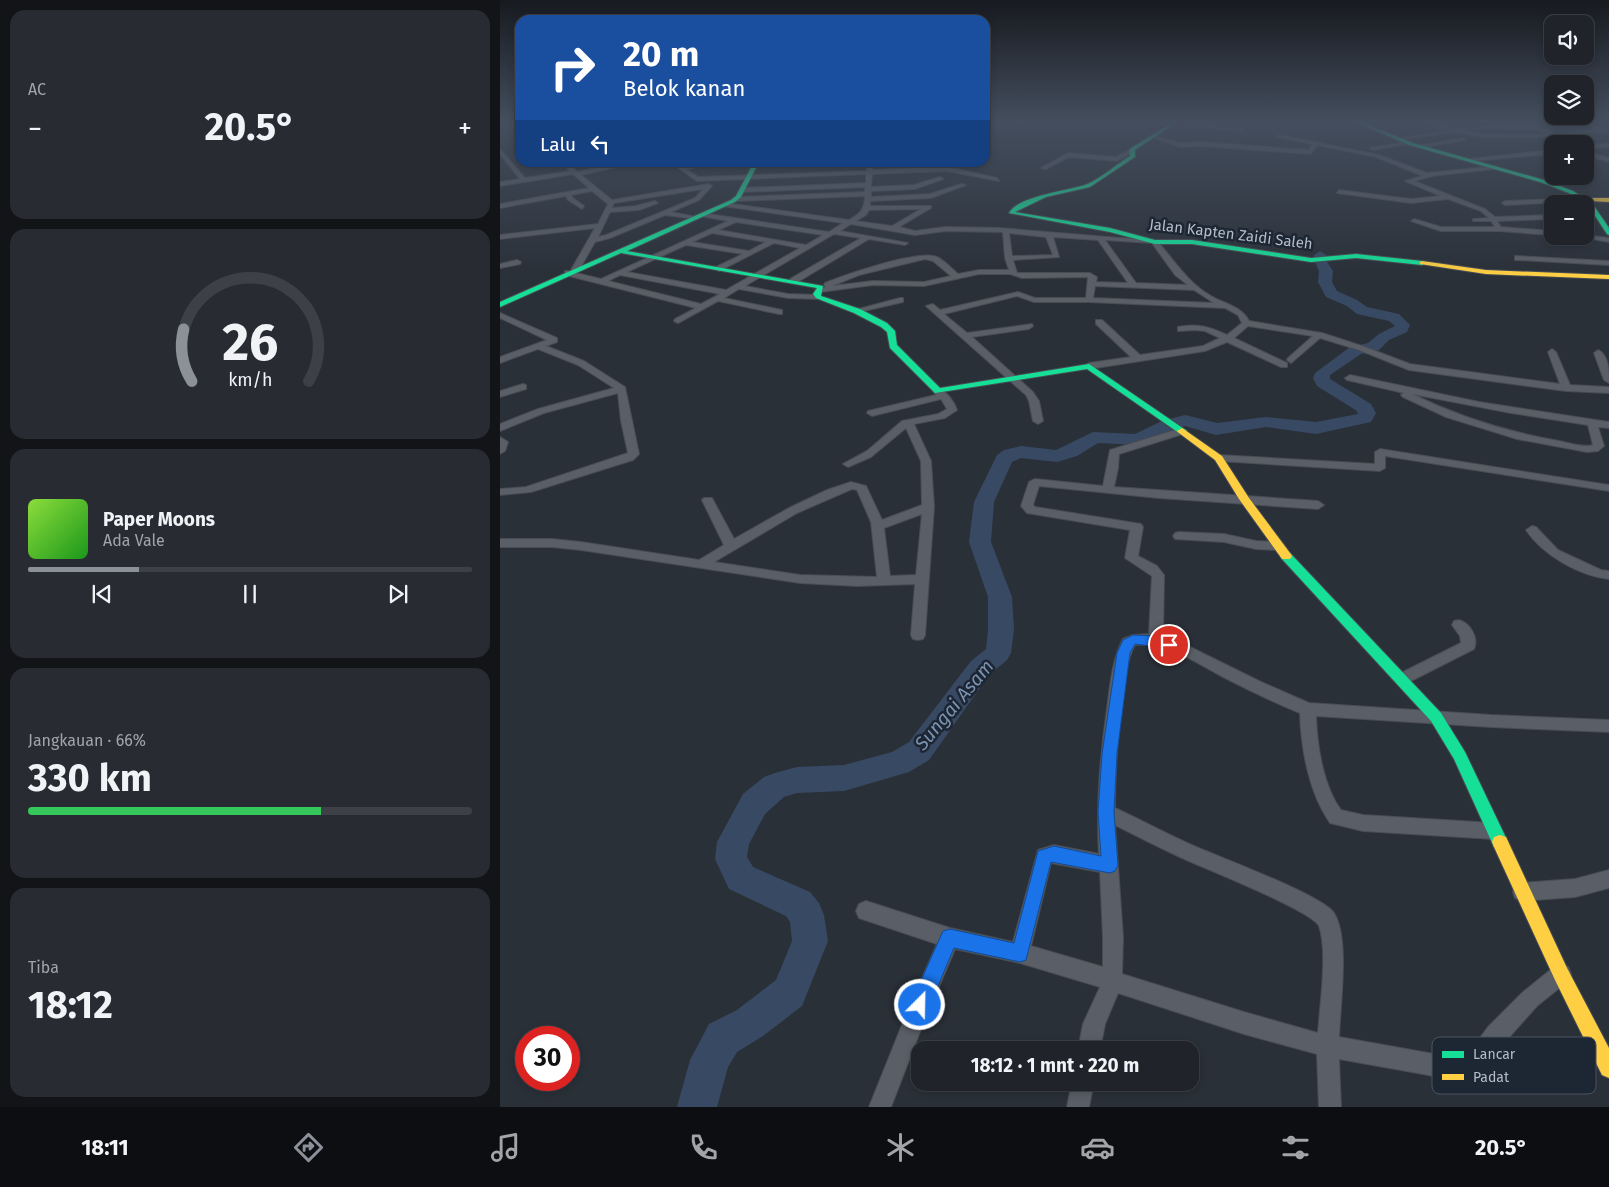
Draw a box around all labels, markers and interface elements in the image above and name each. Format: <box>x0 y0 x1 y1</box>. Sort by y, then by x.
map controls <box>1544 15 1594 245</box>
button: sound <box>1544 15 1594 65</box>
text: 20 m <box>623 33 699 75</box>
icon: right <box>540 35 605 100</box>
text: Belok kanan <box>623 75 745 102</box>
button: layers <box>1544 75 1594 125</box>
text: AC <box>28 80 46 99</box>
text: 20.5° <box>204 104 296 150</box>
text: − <box>28 112 42 145</box>
text: + <box>458 112 472 145</box>
icon: left <box>586 130 614 158</box>
text: Lalu <box>540 133 576 156</box>
button: + <box>1544 135 1594 185</box>
button: − <box>1544 195 1594 245</box>
street label: Jalan Kapten Zaidi Saleh <box>1148 215 1314 253</box>
text: 26 <box>222 311 278 374</box>
text: km/h <box>228 369 272 391</box>
text: Paper Moons <box>103 508 215 531</box>
text: Ada Vale <box>103 531 165 550</box>
icon: previous <box>88 580 116 608</box>
icon: pause <box>236 580 264 608</box>
icon: next <box>384 580 412 608</box>
pin <box>1148 624 1190 666</box>
icon: arrive <box>1155 631 1183 659</box>
water label: Sungai Asam <box>909 655 998 756</box>
text: Jangkauan · 66% <box>28 731 146 750</box>
text: 330 km <box>28 755 152 801</box>
text: Tiba <box>28 958 59 977</box>
position arrow <box>893 978 945 1030</box>
text: 18:12 <box>28 982 113 1028</box>
speed limit sign: 30 <box>515 1026 580 1091</box>
legend <box>1432 1037 1596 1094</box>
text: Lancar <box>1473 1046 1516 1063</box>
text: 18:12 · 1 mnt · 220 m <box>971 1054 1139 1077</box>
text: Padat <box>1473 1069 1510 1086</box>
icon: directions <box>291 1130 326 1165</box>
icon: music <box>488 1130 523 1165</box>
icon: phone <box>686 1130 721 1165</box>
icon: climate <box>883 1130 918 1165</box>
icon: car <box>1080 1130 1115 1165</box>
icon: filters <box>1278 1130 1313 1165</box>
text: 18:11 <box>81 1134 129 1161</box>
text: 20.5° <box>1475 1134 1528 1161</box>

